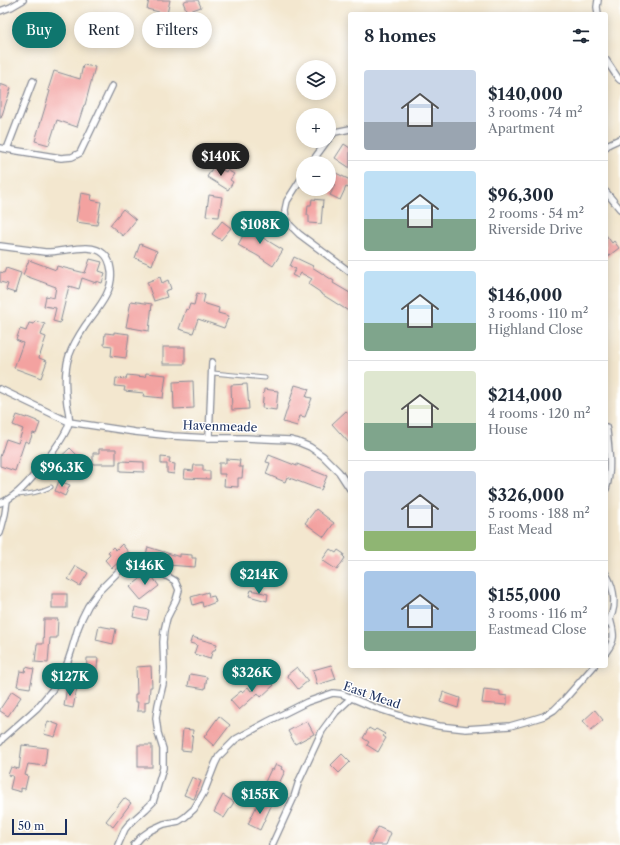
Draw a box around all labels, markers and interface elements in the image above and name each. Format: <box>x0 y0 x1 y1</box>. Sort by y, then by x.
chip: Buy <box>12 12 66 48</box>
chip: Rent <box>74 12 134 48</box>
chip: Filters <box>142 12 212 48</box>
icon: filters <box>570 25 592 47</box>
text: 8 homes <box>364 26 436 46</box>
map controls <box>296 60 336 196</box>
button: layers <box>296 60 336 100</box>
text: $140,000 <box>488 84 563 104</box>
icon: home <box>396 86 444 134</box>
text: 3 rooms · 74 m² <box>488 104 583 120</box>
button: + <box>296 108 336 148</box>
text: Apartment <box>488 120 555 136</box>
pin: $140K <box>193 143 249 177</box>
text: $140K <box>201 148 241 164</box>
button: − <box>296 156 336 196</box>
text: $96,300 <box>488 185 554 205</box>
icon: home <box>396 187 444 235</box>
text: 2 rooms · 54 m² <box>488 205 584 221</box>
pin: $108K <box>232 211 288 245</box>
text: $108K <box>240 216 280 232</box>
text: Riverside Drive <box>488 221 583 237</box>
text: $146,000 <box>488 285 562 305</box>
icon: home <box>396 287 444 335</box>
text: 3 rooms · 110 m² <box>488 305 588 321</box>
text: Highland Close <box>488 321 583 337</box>
text: $214,000 <box>488 385 562 405</box>
icon: home <box>396 387 444 435</box>
text: 4 rooms · 120 m² <box>488 405 591 421</box>
street label: Havenmeade <box>182 417 258 435</box>
text: House <box>488 421 528 437</box>
pin: $96.3K <box>29 454 95 488</box>
text: $96.3K <box>40 459 84 475</box>
text: $326,000 <box>488 485 564 505</box>
icon: home <box>396 487 444 535</box>
text: 5 rooms · 188 m² <box>488 505 590 521</box>
text: East Mead <box>488 521 552 537</box>
pin: $146K <box>117 552 173 586</box>
text: $146K <box>126 557 164 573</box>
pin: $214K <box>231 561 287 595</box>
text: $214K <box>240 566 278 582</box>
text: $155,000 <box>488 585 561 605</box>
icon: home <box>396 587 444 635</box>
text: 3 rooms · 116 m² <box>488 605 588 621</box>
text: Eastmead Close <box>488 621 586 637</box>
pin: $326K <box>224 659 280 693</box>
pin: $127K <box>42 663 98 697</box>
text: $326K <box>232 664 272 680</box>
text: $127K <box>51 668 89 684</box>
street label: East Mead <box>341 678 403 712</box>
pin: $155K <box>232 781 288 815</box>
text: $155K <box>241 786 279 802</box>
scale bar <box>12 817 67 836</box>
text: 50 m <box>18 819 44 833</box>

